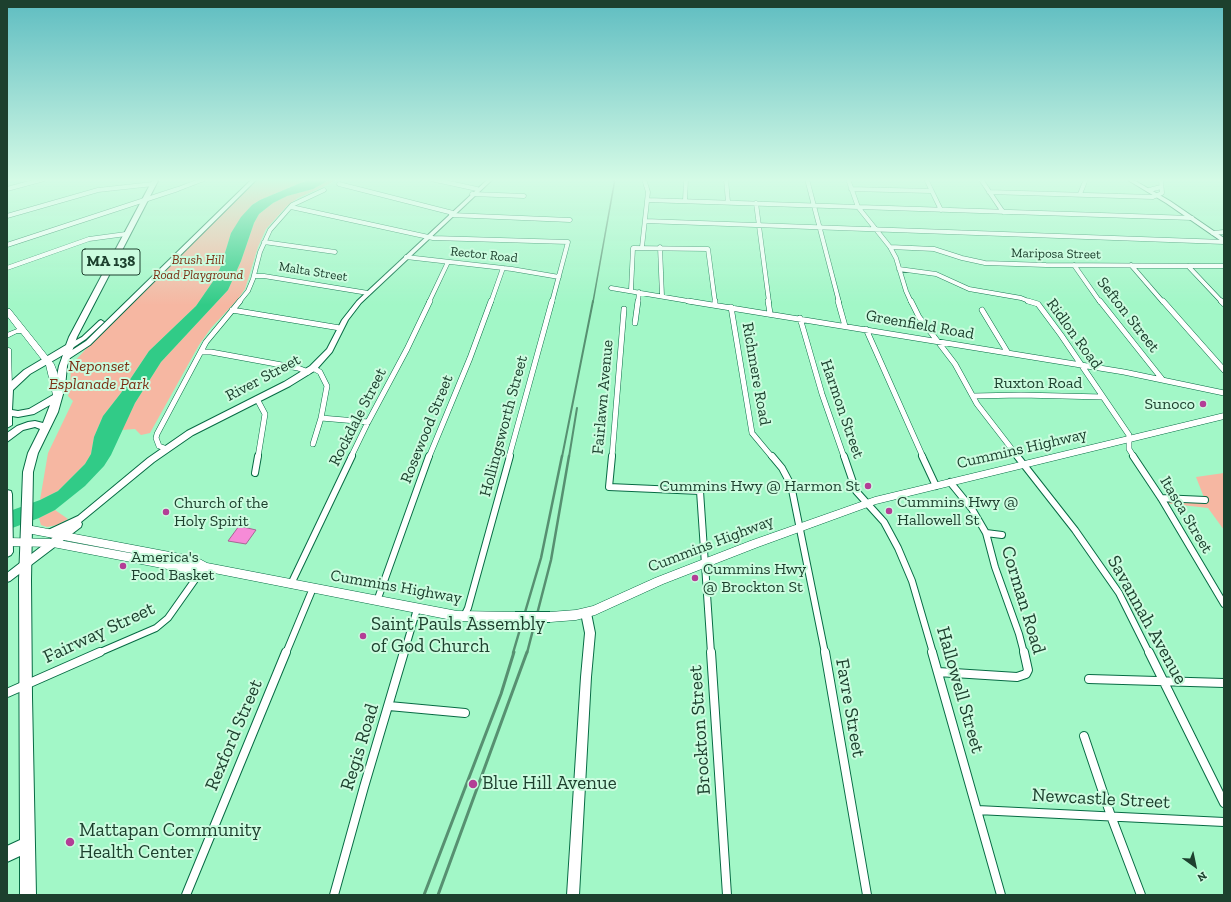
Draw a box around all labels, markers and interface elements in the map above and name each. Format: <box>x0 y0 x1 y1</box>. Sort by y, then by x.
street label: Rector Road <box>449 244 519 266</box>
street label: Mariposa Street <box>1011 245 1101 263</box>
road number: MA 138 <box>82 249 140 275</box>
park label: Brush Hill Road Playground <box>153 252 243 283</box>
street label: Malta Street <box>278 259 348 285</box>
street label: Sefton Street <box>1093 274 1163 356</box>
street label: Ridlon Road <box>1042 295 1106 373</box>
street label: Greenfield Road <box>864 306 976 344</box>
street label: Richmere Road <box>737 321 775 427</box>
street label: Fairlawn Avenue <box>588 339 618 455</box>
street label: River Street <box>222 350 304 406</box>
street label: Hollingsworth Street <box>476 353 532 499</box>
park label: Neponset Esplanade Park <box>49 356 149 394</box>
street label: Harmon Street <box>816 357 868 461</box>
street label: Rockdale Street <box>325 365 391 469</box>
street label: Rosewood Street <box>396 372 458 486</box>
street label: Ruxton Road <box>994 373 1082 393</box>
place label: Sunoco <box>1145 394 1195 414</box>
marker: Sunoco <box>1198 399 1208 409</box>
street label: Cummins Highway <box>955 425 1089 473</box>
street label: Itasca Street <box>1156 473 1216 557</box>
place label: Cummins Hwy @ Harmon St <box>659 476 860 496</box>
marker: Cummins Hwy @ Harmon St <box>863 481 873 491</box>
place label: Cummins Hwy @ Hallowell St <box>897 492 1018 530</box>
place label: Church of the Holy Spirit <box>174 493 268 531</box>
marker: Cummins Hwy @ Hallowell St <box>884 506 894 516</box>
marker: Church of the Holy Spirit <box>161 507 171 517</box>
street label: Cummins Highway <box>645 511 777 577</box>
street label: Corman Road <box>996 543 1050 657</box>
place label: America's Food Basket <box>131 547 214 585</box>
street label: Savannah Avenue <box>1102 552 1192 688</box>
place label: Cummins Hwy @ Brockton St <box>703 559 806 597</box>
marker: America's Food Basket <box>118 561 128 571</box>
street label: Cummins Highway <box>329 566 463 608</box>
marker: Cummins Hwy @ Brockton St <box>690 573 700 583</box>
street label: Fairway Street <box>40 597 158 669</box>
place label: Saint Pauls Assembly of God Church <box>371 614 545 658</box>
street label: Hallowell Street <box>931 624 989 756</box>
marker: Saint Pauls Assembly of God Church <box>358 631 368 641</box>
street label: Favre Street <box>830 657 870 759</box>
street label: Brockton Street <box>684 664 716 796</box>
street label: Rexford Street <box>200 676 268 794</box>
street label: Regis Road <box>336 701 384 793</box>
place label: Blue Hill Avenue <box>482 773 617 795</box>
marker: Blue Hill Avenue <box>467 778 479 790</box>
street label: Newcastle Street <box>1031 784 1171 814</box>
place label: Mattapan Community Health Center <box>79 820 261 864</box>
marker: Mattapan Community Health Center <box>64 836 76 848</box>
north arrow <box>1175 846 1215 886</box>
text: N <box>1195 869 1209 884</box>

